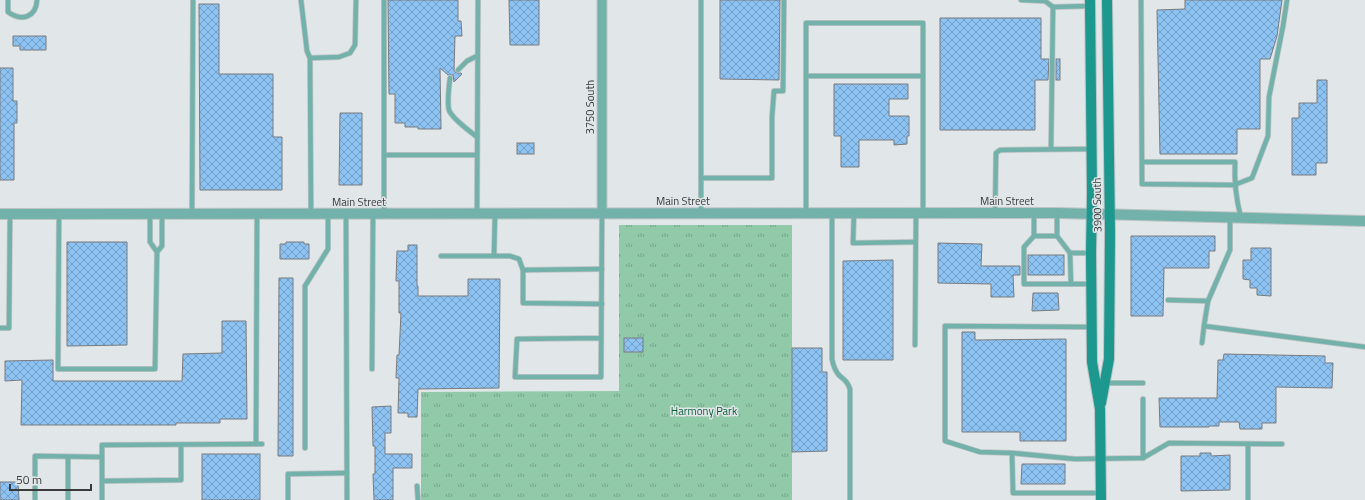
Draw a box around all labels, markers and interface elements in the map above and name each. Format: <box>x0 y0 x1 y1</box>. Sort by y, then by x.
street label: 3750 South <box>582 80 598 134</box>
street label: 3900 South <box>1089 178 1105 232</box>
street label: Main Street <box>656 193 710 209</box>
street label: Main Street <box>980 193 1034 209</box>
street label: Main Street <box>332 194 386 210</box>
park label: Harmony Park <box>671 403 738 419</box>
scale bar <box>10 466 91 492</box>
text: 50 m <box>16 470 42 489</box>

